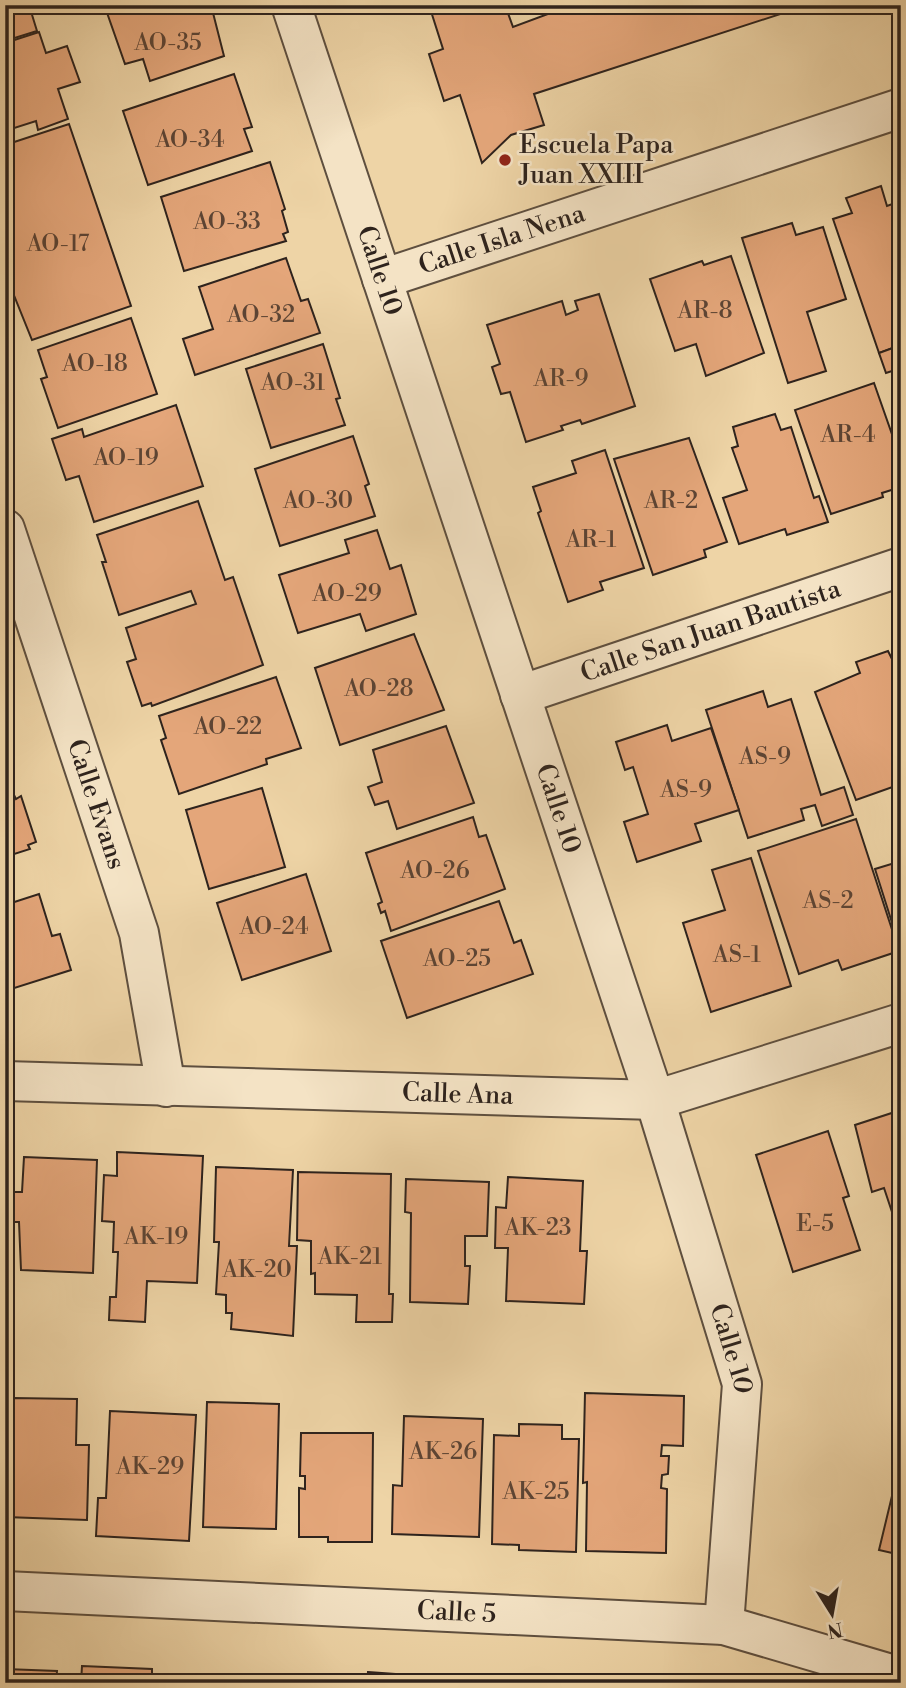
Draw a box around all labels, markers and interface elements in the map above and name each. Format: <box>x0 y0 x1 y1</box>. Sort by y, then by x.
house number: AO-35 <box>133 29 202 57</box>
house number: AO-34 <box>155 126 224 154</box>
place label: Escuela Papa Juan XXIII <box>518 129 674 191</box>
marker: Escuela Papa Juan XXIII <box>497 152 513 168</box>
street label: Calle Isla Nena <box>414 197 590 282</box>
house number: AO-33 <box>192 208 261 236</box>
street label: Calle 10 <box>350 222 409 320</box>
house number: AO-17 <box>26 230 90 258</box>
house number: AR-8 <box>676 297 733 325</box>
house number: AO-32 <box>226 301 295 329</box>
house number: AO-18 <box>61 350 128 378</box>
house number: AR-9 <box>532 365 589 393</box>
house number: AO-31 <box>260 369 325 397</box>
house number: AR-4 <box>820 421 875 449</box>
house number: AO-19 <box>92 444 159 472</box>
house number: AO-30 <box>282 487 353 515</box>
house number: AR-2 <box>643 487 698 515</box>
house number: AR-1 <box>564 526 617 554</box>
street label: Calle San Juan Bautista <box>576 572 846 690</box>
house number: AO-29 <box>311 580 382 608</box>
house number: AO-28 <box>343 675 414 703</box>
house number: AO-22 <box>193 713 262 741</box>
street label: Calle Evans <box>60 735 133 873</box>
house number: AS-9 <box>738 743 791 771</box>
street label: Calle 10 <box>528 760 588 858</box>
house number: AS-9 <box>659 776 712 804</box>
house number: AO-26 <box>399 857 470 885</box>
house number: AS-2 <box>801 887 854 915</box>
house number: AO-24 <box>238 913 309 941</box>
house number: AS-1 <box>712 941 761 969</box>
house number: AO-25 <box>422 945 491 973</box>
street label: Calle Ana <box>402 1077 515 1112</box>
house number: E-5 <box>796 1210 834 1238</box>
house number: AK-23 <box>504 1214 571 1242</box>
house number: AK-19 <box>123 1223 188 1251</box>
house number: AK-21 <box>317 1243 382 1271</box>
house number: AK-20 <box>221 1256 292 1284</box>
street label: Calle 10 <box>702 1300 759 1395</box>
house number: AK-26 <box>408 1438 477 1466</box>
house number: AK-29 <box>115 1453 184 1481</box>
house number: AK-25 <box>502 1478 569 1506</box>
north arrow <box>797 1580 867 1650</box>
street label: Calle 5 <box>416 1594 497 1630</box>
text: N <box>825 1616 845 1643</box>

